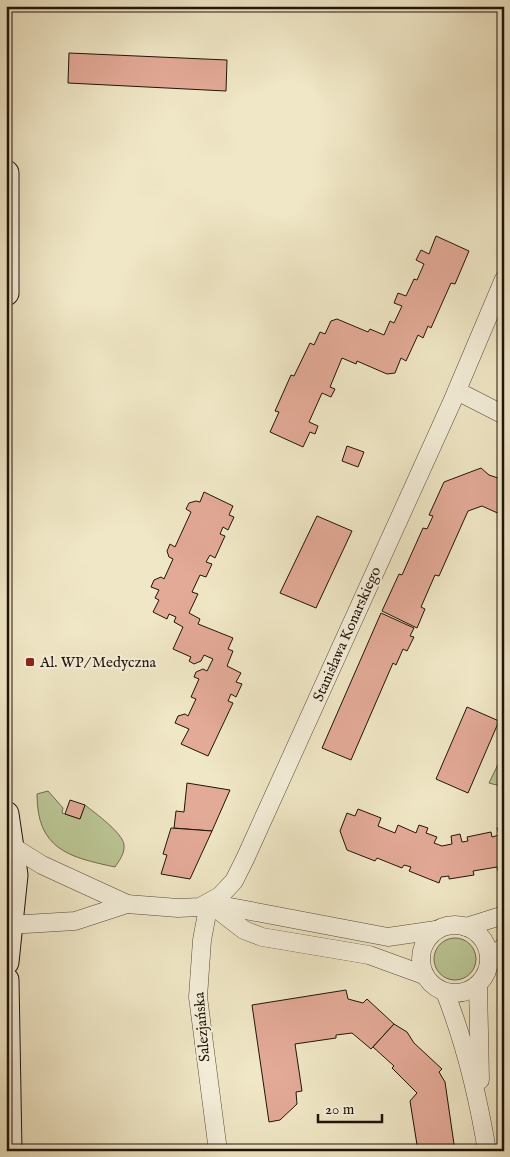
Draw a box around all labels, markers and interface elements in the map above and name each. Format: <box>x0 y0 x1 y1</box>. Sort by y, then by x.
street label: Stanisława Konarskiego <box>309 564 385 704</box>
place label: Al. WP/ Medyczna <box>39 653 156 672</box>
marker: Al. WP/ Medyczna <box>24 656 36 668</box>
street label: Salezjańska <box>189 991 215 1063</box>
scale bar <box>318 1092 381 1124</box>
text: 20 m <box>325 1100 355 1119</box>

